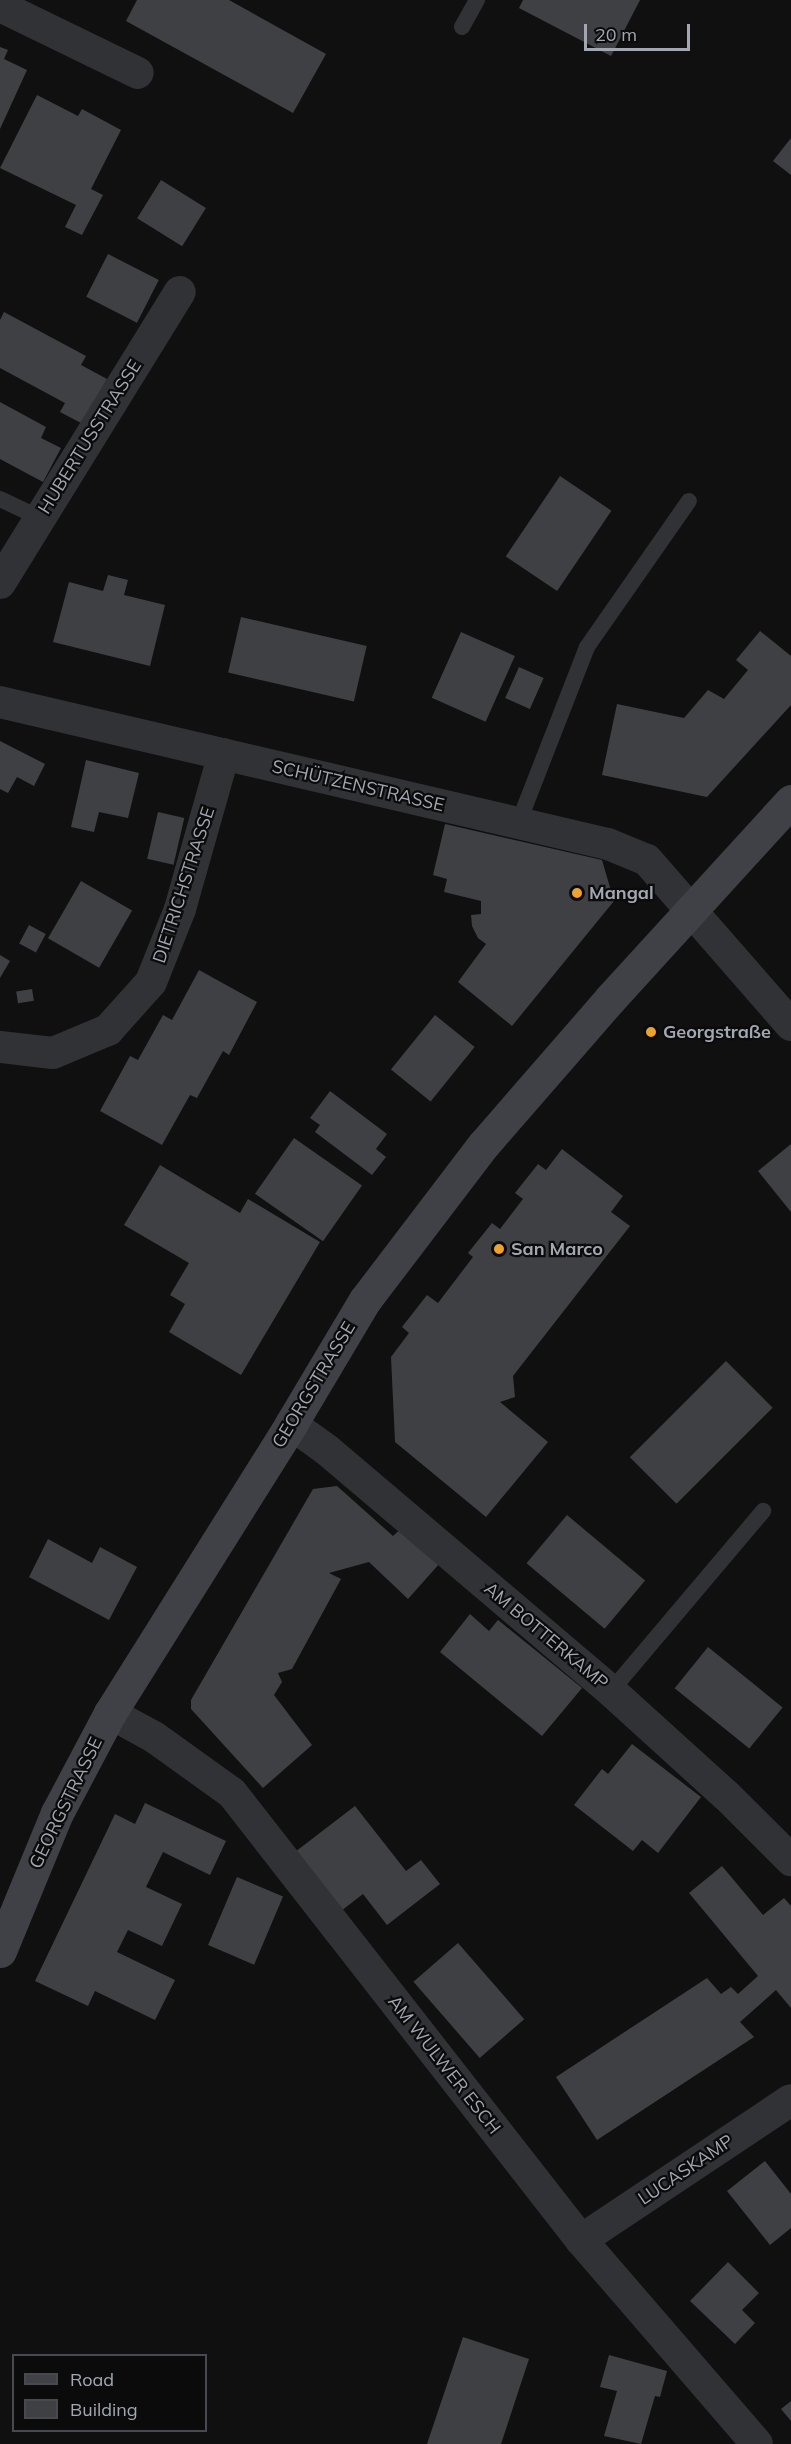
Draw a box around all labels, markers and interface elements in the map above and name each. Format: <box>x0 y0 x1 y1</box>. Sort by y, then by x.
scale bar <box>587 12 694 50</box>
text: 20 m <box>595 23 637 46</box>
street label: HUBERTUSSTRASSE <box>34 356 146 518</box>
street label: SCHÜTZENSTRASSE <box>270 756 446 816</box>
street label: DIETRICHSTRASSE <box>149 804 219 966</box>
place label: Mangal <box>589 882 654 904</box>
marker: Mangal <box>570 886 584 900</box>
place label: Georgstraße <box>663 1021 771 1043</box>
marker: Georgstraße <box>644 1025 658 1039</box>
place label: San Marco <box>511 1238 603 1260</box>
marker: San Marco <box>492 1242 506 1256</box>
street label: GEORGSTRASSE <box>268 1318 360 1452</box>
street label: AM BOTTERKAMP <box>480 1578 612 1694</box>
street label: GEORGSTRASSE <box>25 1734 107 1872</box>
street label: AM WULWER ESCH <box>383 1991 505 2139</box>
street label: LUCASKAMP <box>634 2130 738 2210</box>
legend <box>12 2354 207 2432</box>
text: Road <box>70 2368 114 2391</box>
text: Building <box>70 2398 138 2421</box>

